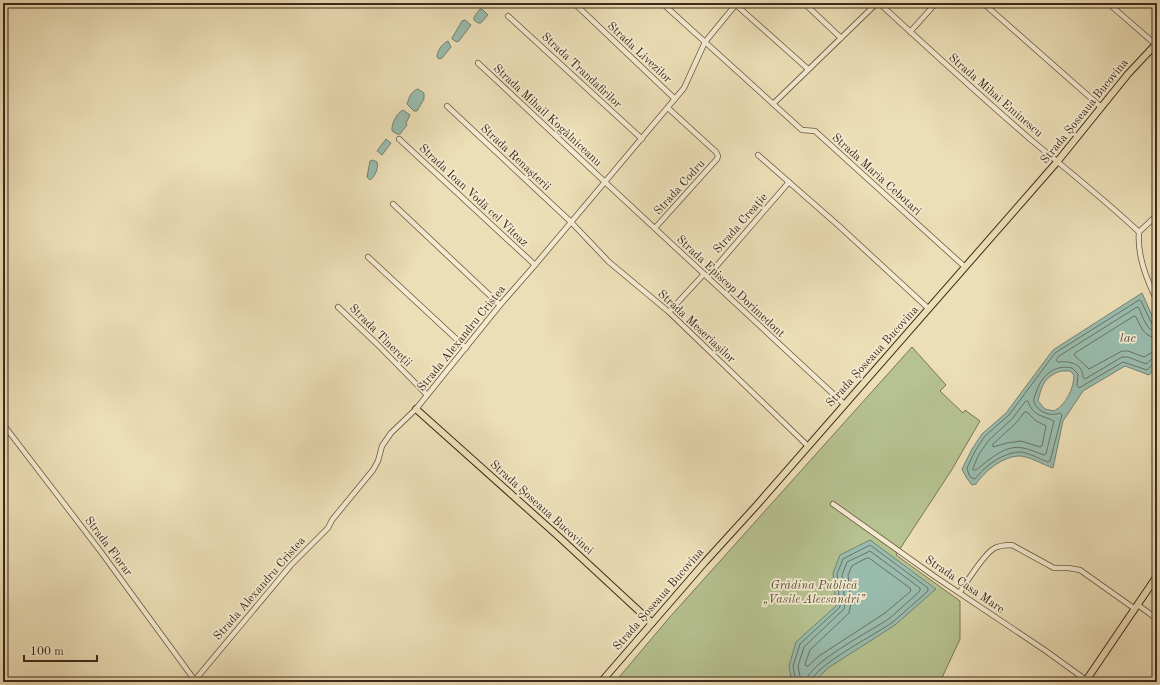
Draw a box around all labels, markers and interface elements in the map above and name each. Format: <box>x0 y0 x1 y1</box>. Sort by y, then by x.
street label: Strada Livezilor <box>605 20 674 86</box>
street label: Strada Trandafirilor <box>539 31 624 111</box>
street label: Strada Mihai Eminescu <box>946 52 1045 140</box>
street label: Strada Șoseaua Bucovina <box>1039 57 1131 166</box>
street label: Strada Mihail Kogâlniceanu <box>491 62 604 169</box>
street label: Strada Renașterii <box>478 122 553 193</box>
street label: Strada Maria Cebotari <box>829 132 923 218</box>
street label: Strada Ioan Vodă cel Viteaz <box>416 142 530 249</box>
street label: Strada Codru <box>652 157 708 218</box>
street label: Strada Creație <box>711 191 770 256</box>
street label: Strada Episcop Dorimedont <box>674 234 787 340</box>
street label: Strada Alexandru Cristea <box>415 283 508 394</box>
street label: Strada Meseriașilor <box>655 288 737 366</box>
street label: Strada Tinereții <box>347 302 414 369</box>
street label: Strada Șoseaua Bucovina <box>824 304 921 409</box>
water label: lac <box>1120 332 1137 345</box>
street label: Strada Șoseaua Bucovinei <box>488 458 595 557</box>
street label: Strada Florar <box>82 515 134 579</box>
street label: Strada Alexandru Cristea <box>212 535 308 643</box>
street label: Strada Șoseaua Bucovina <box>611 546 706 653</box>
street label: Strada Casa Mare <box>923 554 1007 616</box>
park label: Grădina Publică „Vasile Alecsandri” <box>763 580 866 606</box>
scale bar <box>24 637 97 663</box>
text: 100 m <box>30 646 64 658</box>

